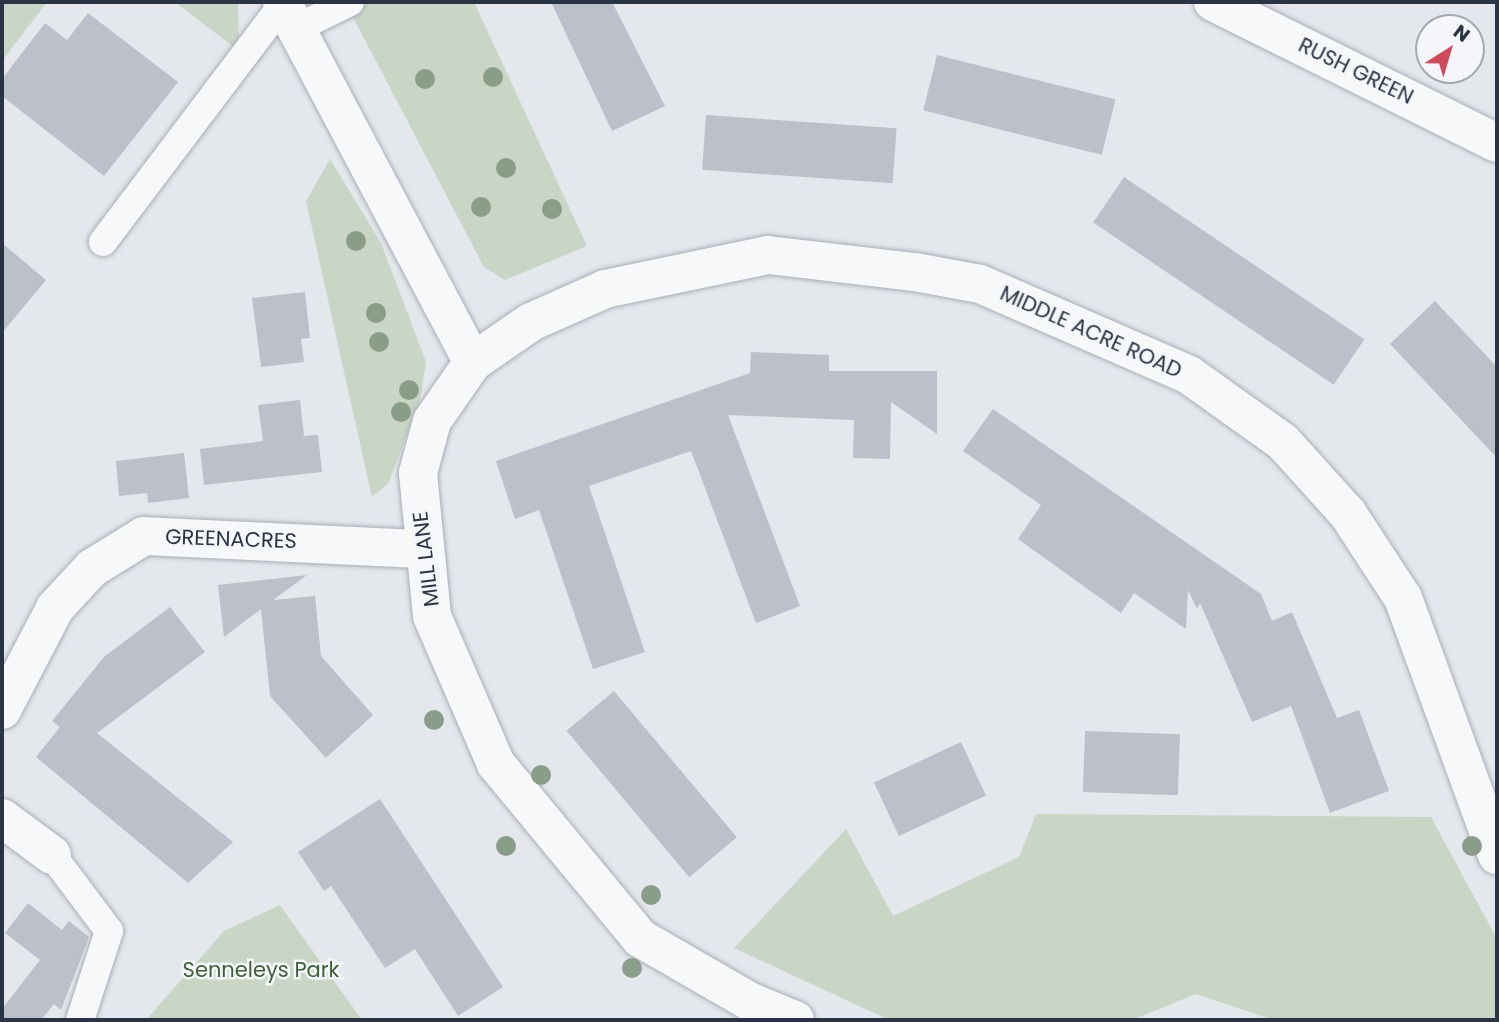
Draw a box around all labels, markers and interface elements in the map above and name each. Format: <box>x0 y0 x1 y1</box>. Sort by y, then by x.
north arrow <box>1415 14 1485 84</box>
text: N <box>1448 18 1476 49</box>
street label: RUSH GREEN <box>1294 32 1418 110</box>
street label: MIDDLE ACRE ROAD <box>996 281 1186 383</box>
street label: MILL LANE <box>408 510 444 608</box>
street label: GREENACRES <box>165 524 297 554</box>
park label: Senneleys Park <box>183 957 339 983</box>

